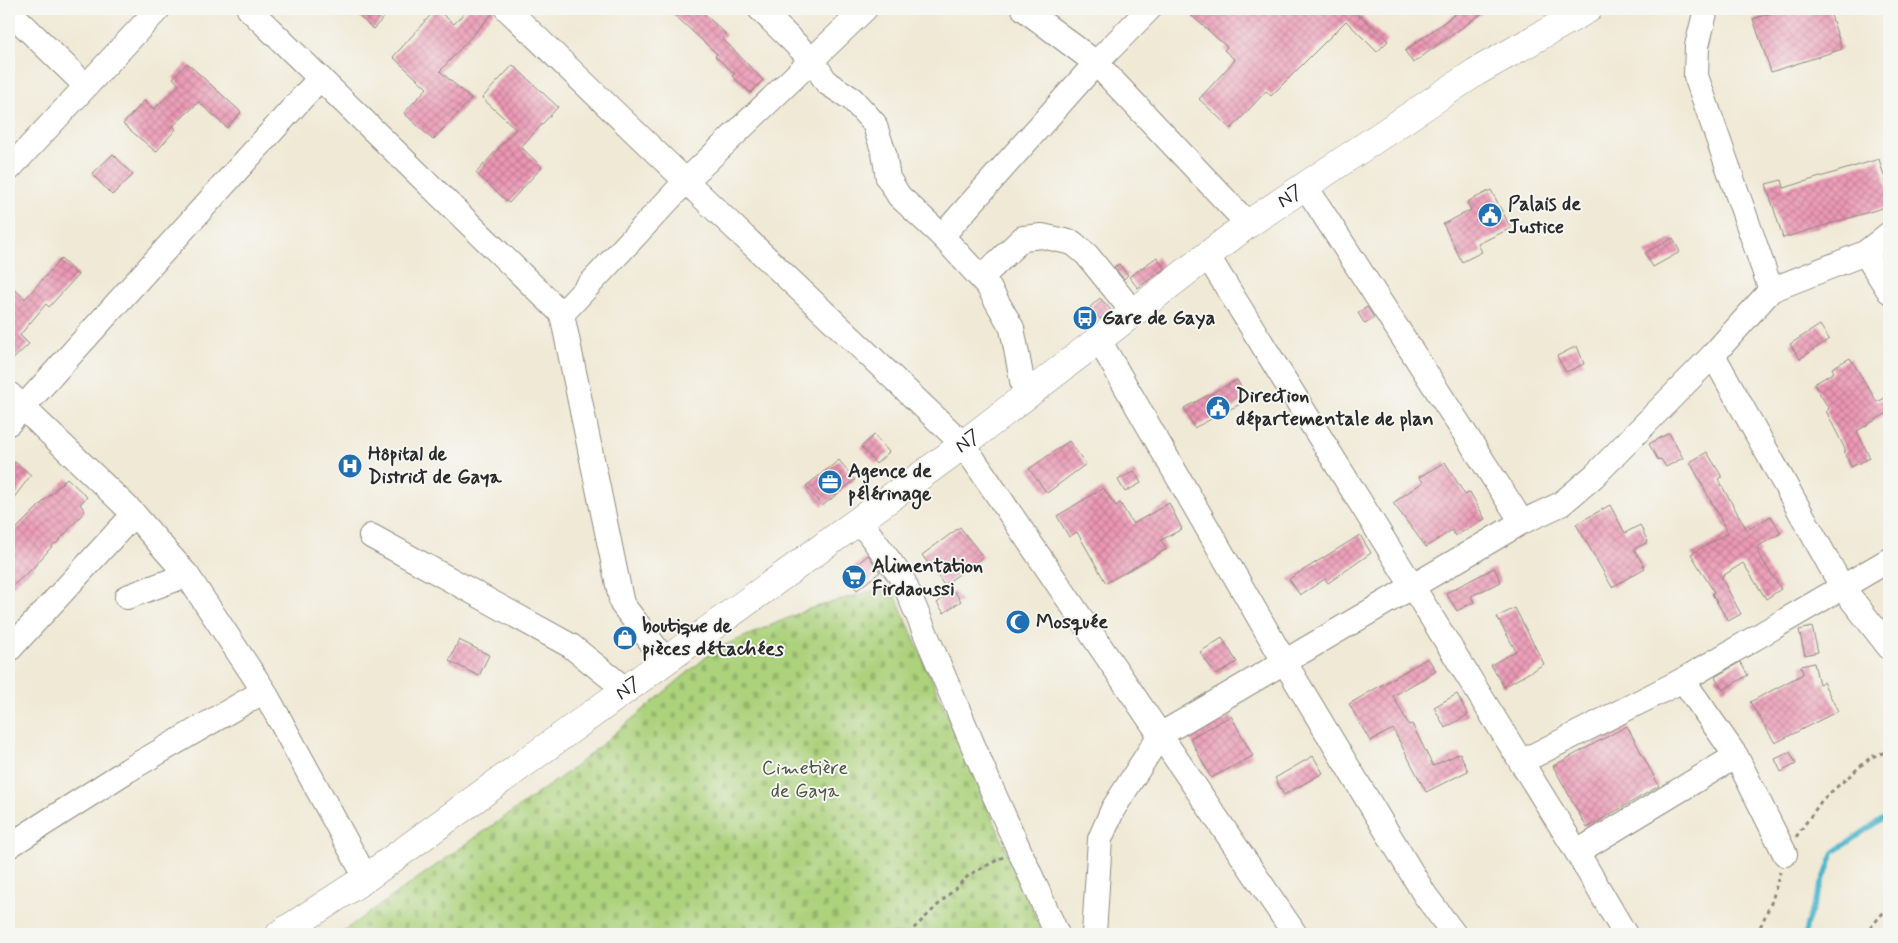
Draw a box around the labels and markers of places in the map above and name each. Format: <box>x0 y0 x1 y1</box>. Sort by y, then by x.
place label: Palais de Justice <box>1508 191 1581 241</box>
public building icon: Palais de Justice <box>1477 202 1503 228</box>
bus stop icon: Gare de Gaya <box>1072 305 1098 331</box>
place label: Gare de Gaya <box>1102 305 1215 332</box>
place label: Direction départementale de plan <box>1236 383 1434 433</box>
public building icon: Direction départementale de plan <box>1205 395 1231 421</box>
place label: Hôpital de District de Gaya <box>368 441 502 491</box>
hospital icon: Hôpital de District de Gaya <box>337 453 363 479</box>
place label: Agence de pélérinage <box>848 458 932 510</box>
office icon: Agence de pélérinage <box>817 469 843 495</box>
place label: Alimentation Firdaoussi <box>872 553 983 603</box>
supermarket icon: Alimentation Firdaoussi <box>841 564 867 590</box>
mosque icon: Mosquée <box>1005 609 1031 635</box>
place label: Mosquée <box>1036 609 1108 636</box>
place label: boutique de pièces détachées <box>642 613 784 663</box>
shop icon: boutique de pièces détachées <box>612 625 638 651</box>

